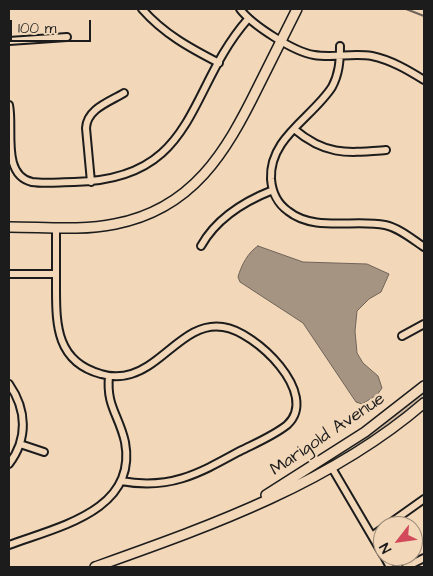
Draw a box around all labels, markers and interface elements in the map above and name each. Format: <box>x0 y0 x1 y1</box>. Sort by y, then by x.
scale bar <box>12 10 94 42</box>
text: 100 m <box>18 18 57 39</box>
street label: Marigold Avenue <box>266 389 390 481</box>
north arrow <box>373 516 423 566</box>
text: N <box>375 539 397 557</box>

